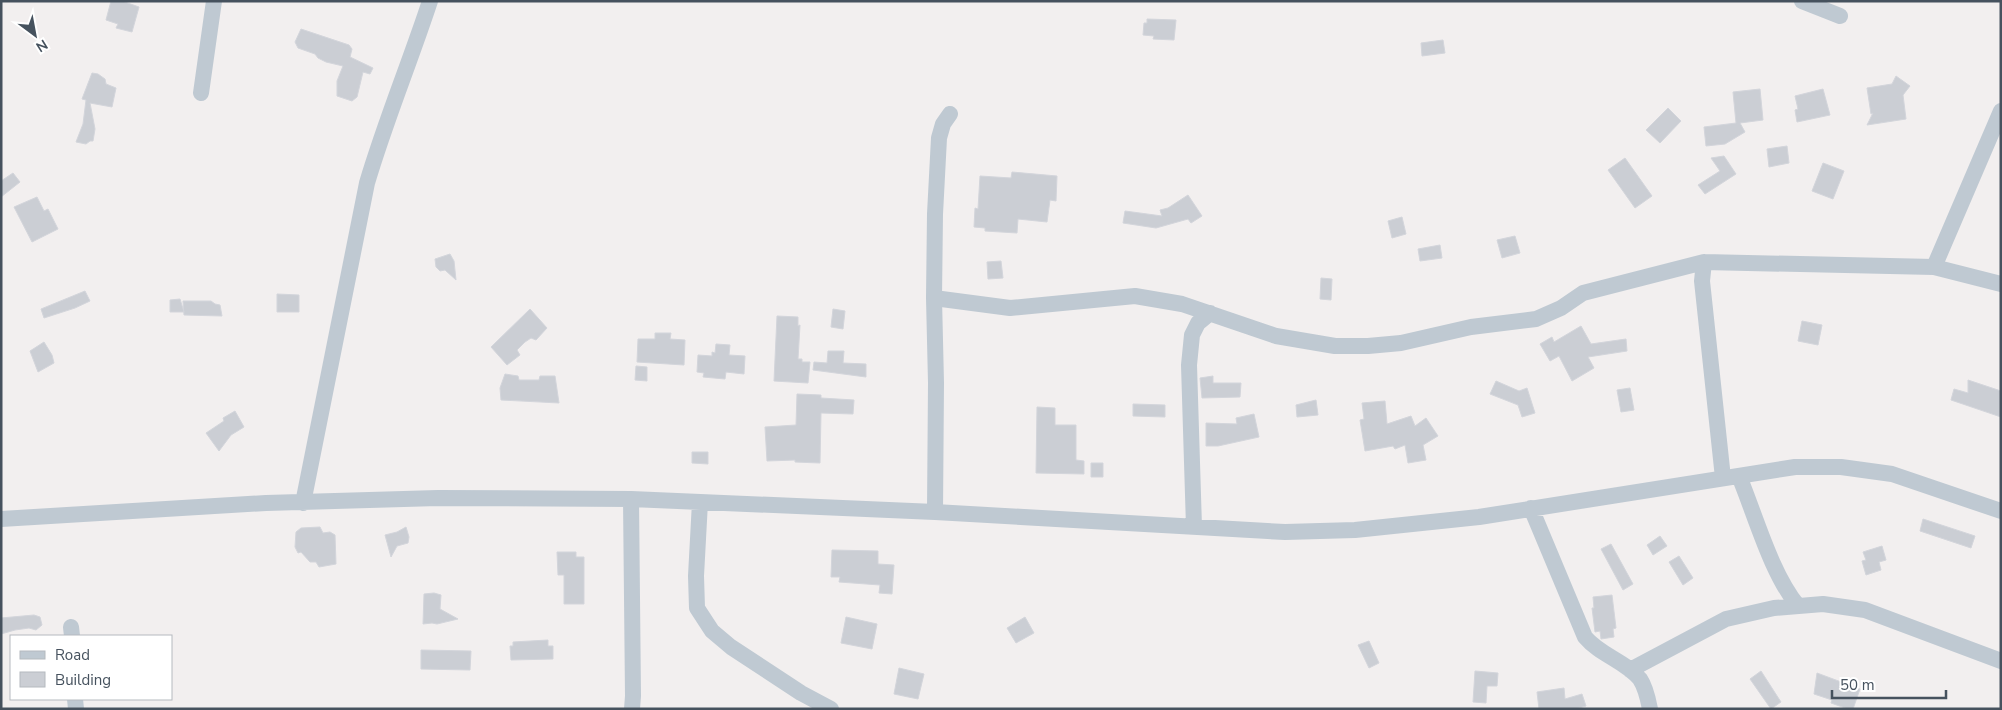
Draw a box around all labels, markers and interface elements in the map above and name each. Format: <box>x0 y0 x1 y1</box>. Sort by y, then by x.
north arrow <box>10 10 60 60</box>
text: N <box>32 35 51 56</box>
legend <box>10 635 172 700</box>
text: Road <box>55 645 90 665</box>
scale bar <box>1832 668 1946 700</box>
text: Building <box>55 670 111 690</box>
text: 50 m <box>1840 675 1875 695</box>

